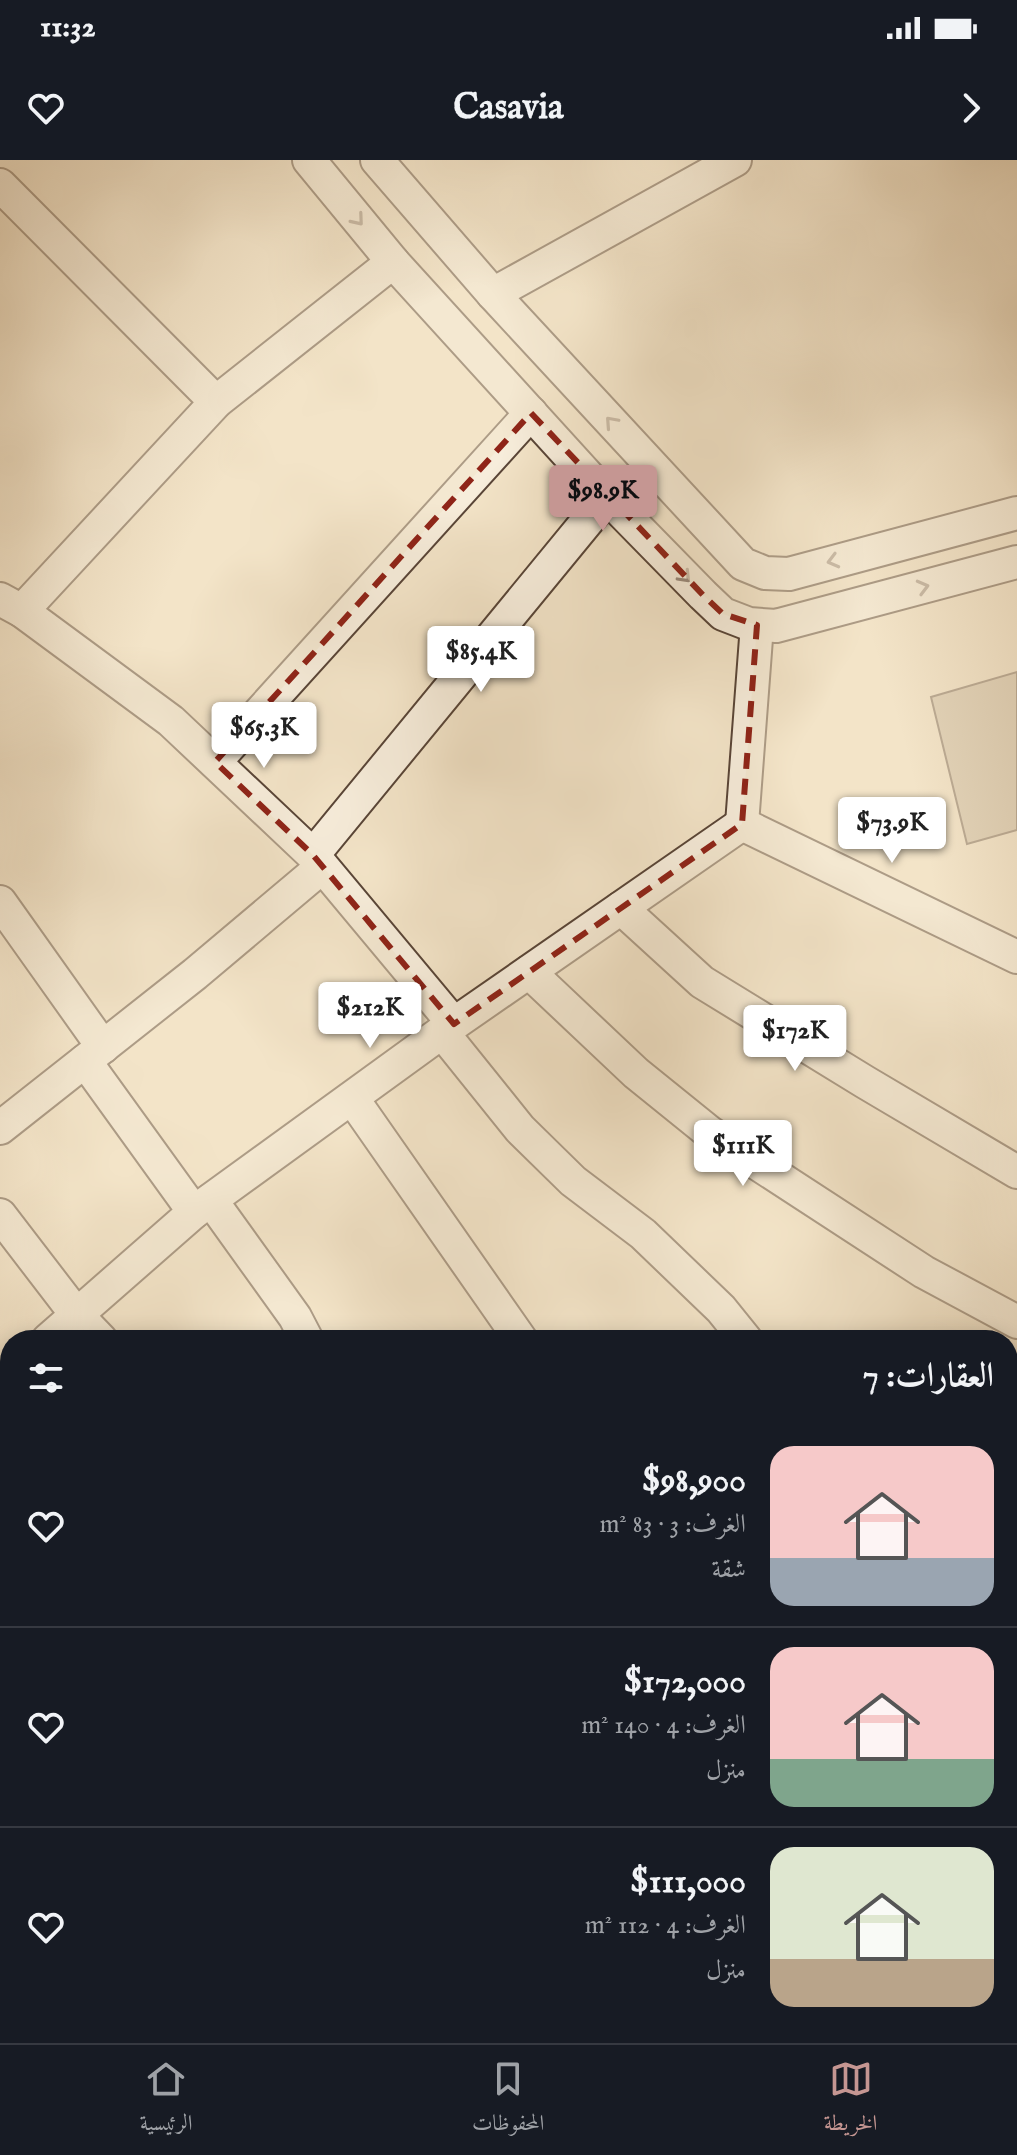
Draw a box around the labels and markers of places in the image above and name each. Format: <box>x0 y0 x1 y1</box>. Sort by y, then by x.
pin: $98.9K <box>538 465 668 533</box>
pin: $85.4K <box>416 626 546 694</box>
pin: $65.3K <box>199 702 329 770</box>
pin: $73.9K <box>827 797 957 865</box>
pin: $212K <box>314 982 426 1050</box>
pin: $172K <box>739 1005 851 1073</box>
pin: $111K <box>687 1120 799 1188</box>

